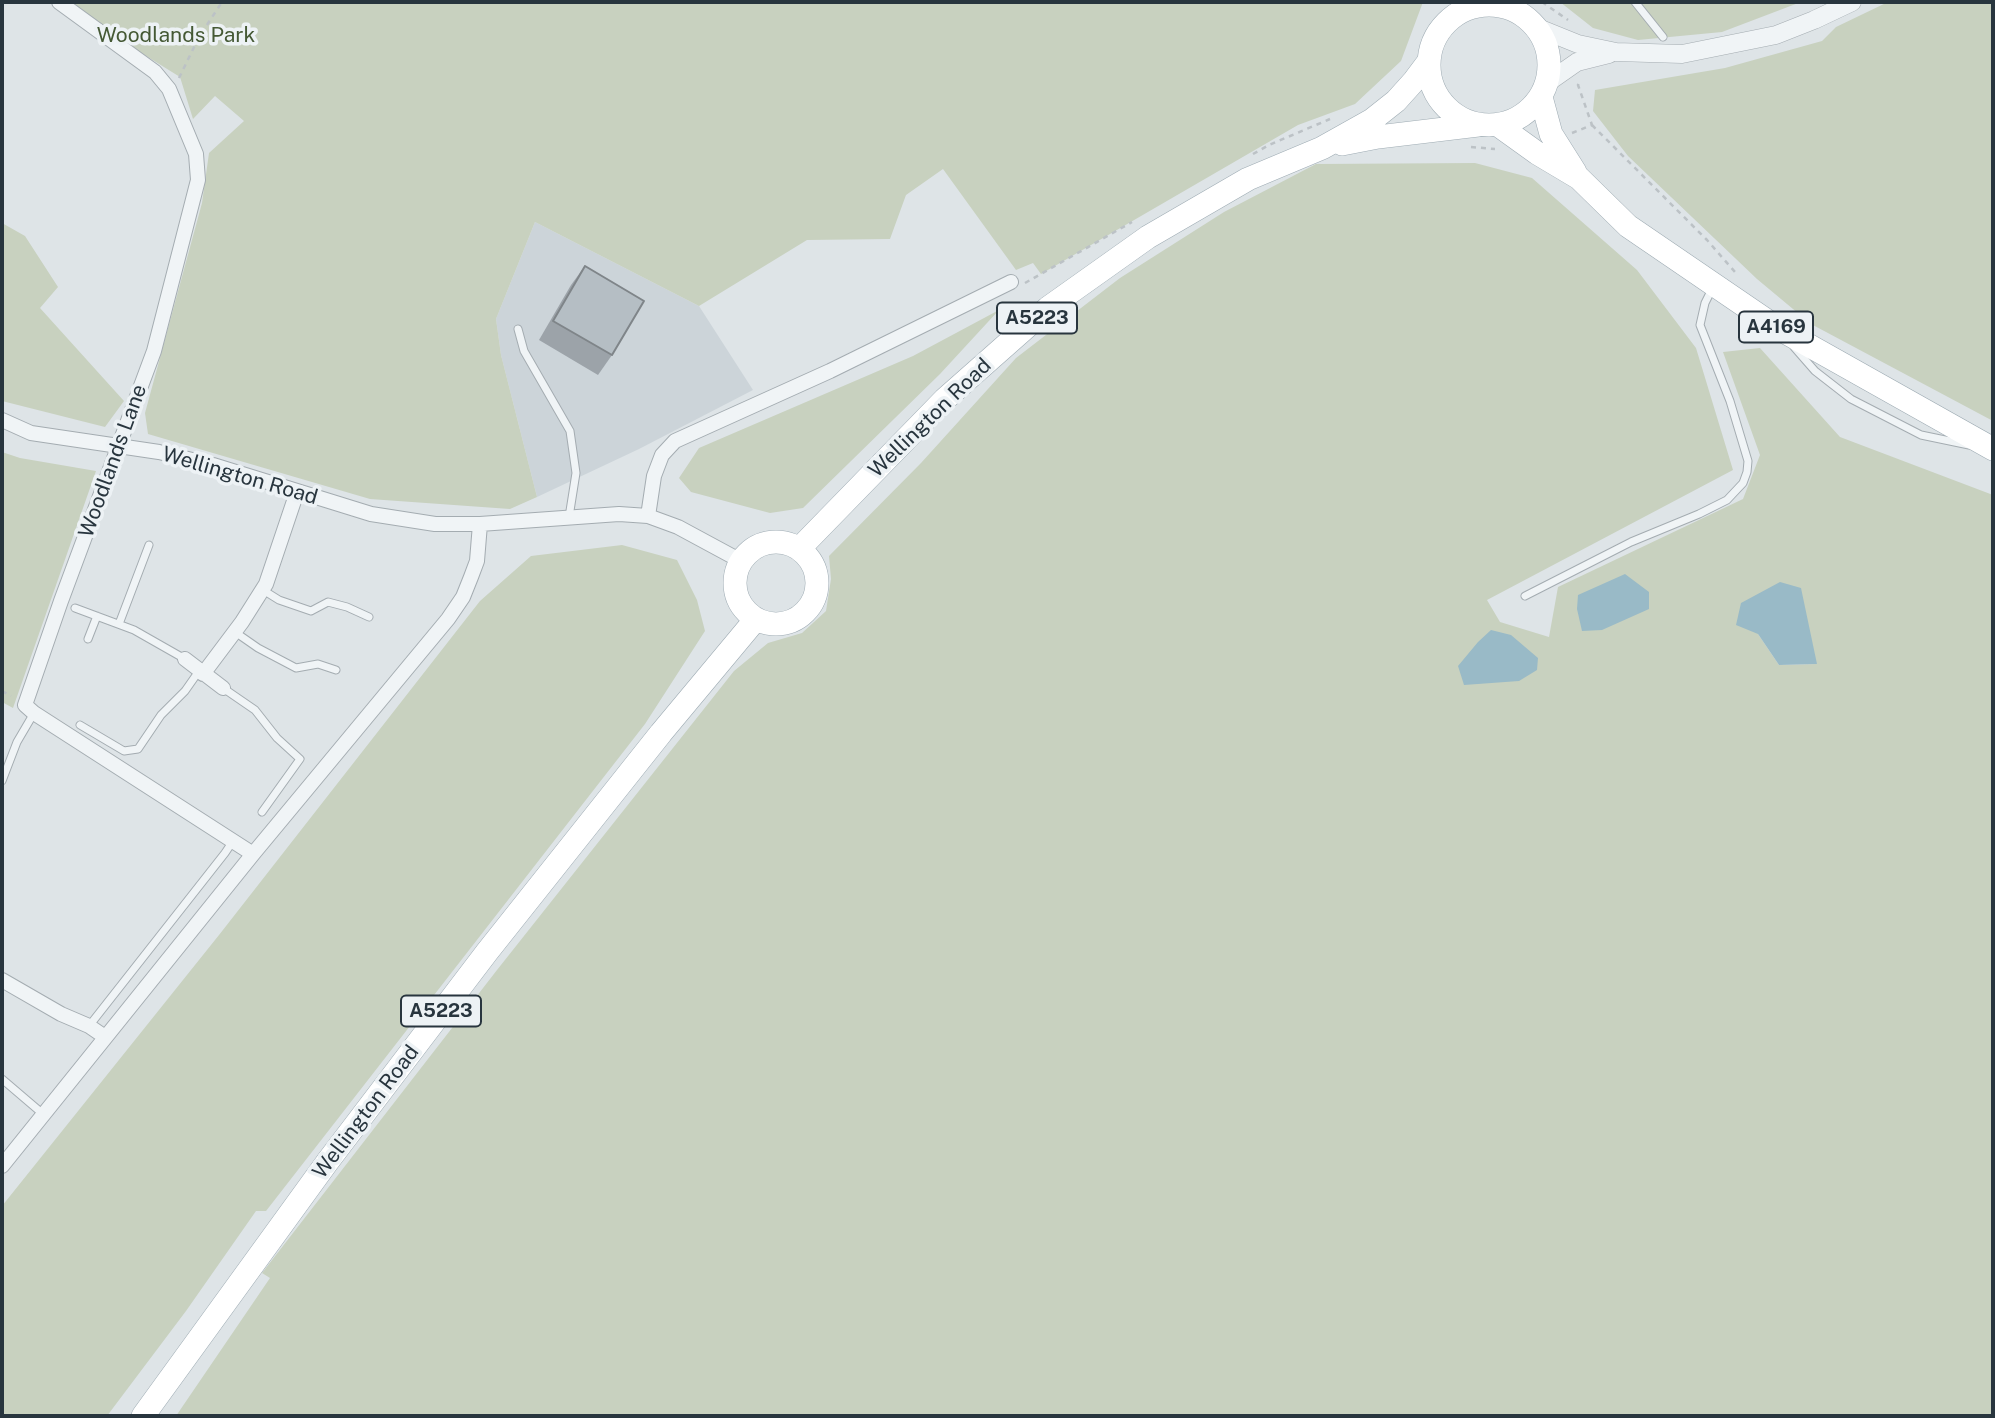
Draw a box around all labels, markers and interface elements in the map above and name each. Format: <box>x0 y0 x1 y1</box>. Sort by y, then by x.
park label: Woodlands Park <box>97 23 255 49</box>
road number: A5223 <box>997 302 1077 334</box>
road number: A4169 <box>1739 312 1813 342</box>
street label: Wellington Road <box>863 353 997 483</box>
street label: Woodlands Lane <box>74 381 152 541</box>
street label: Wellington Road <box>159 442 321 510</box>
road number: A5223 <box>401 995 481 1026</box>
street label: Wellington Road <box>308 1040 424 1184</box>

